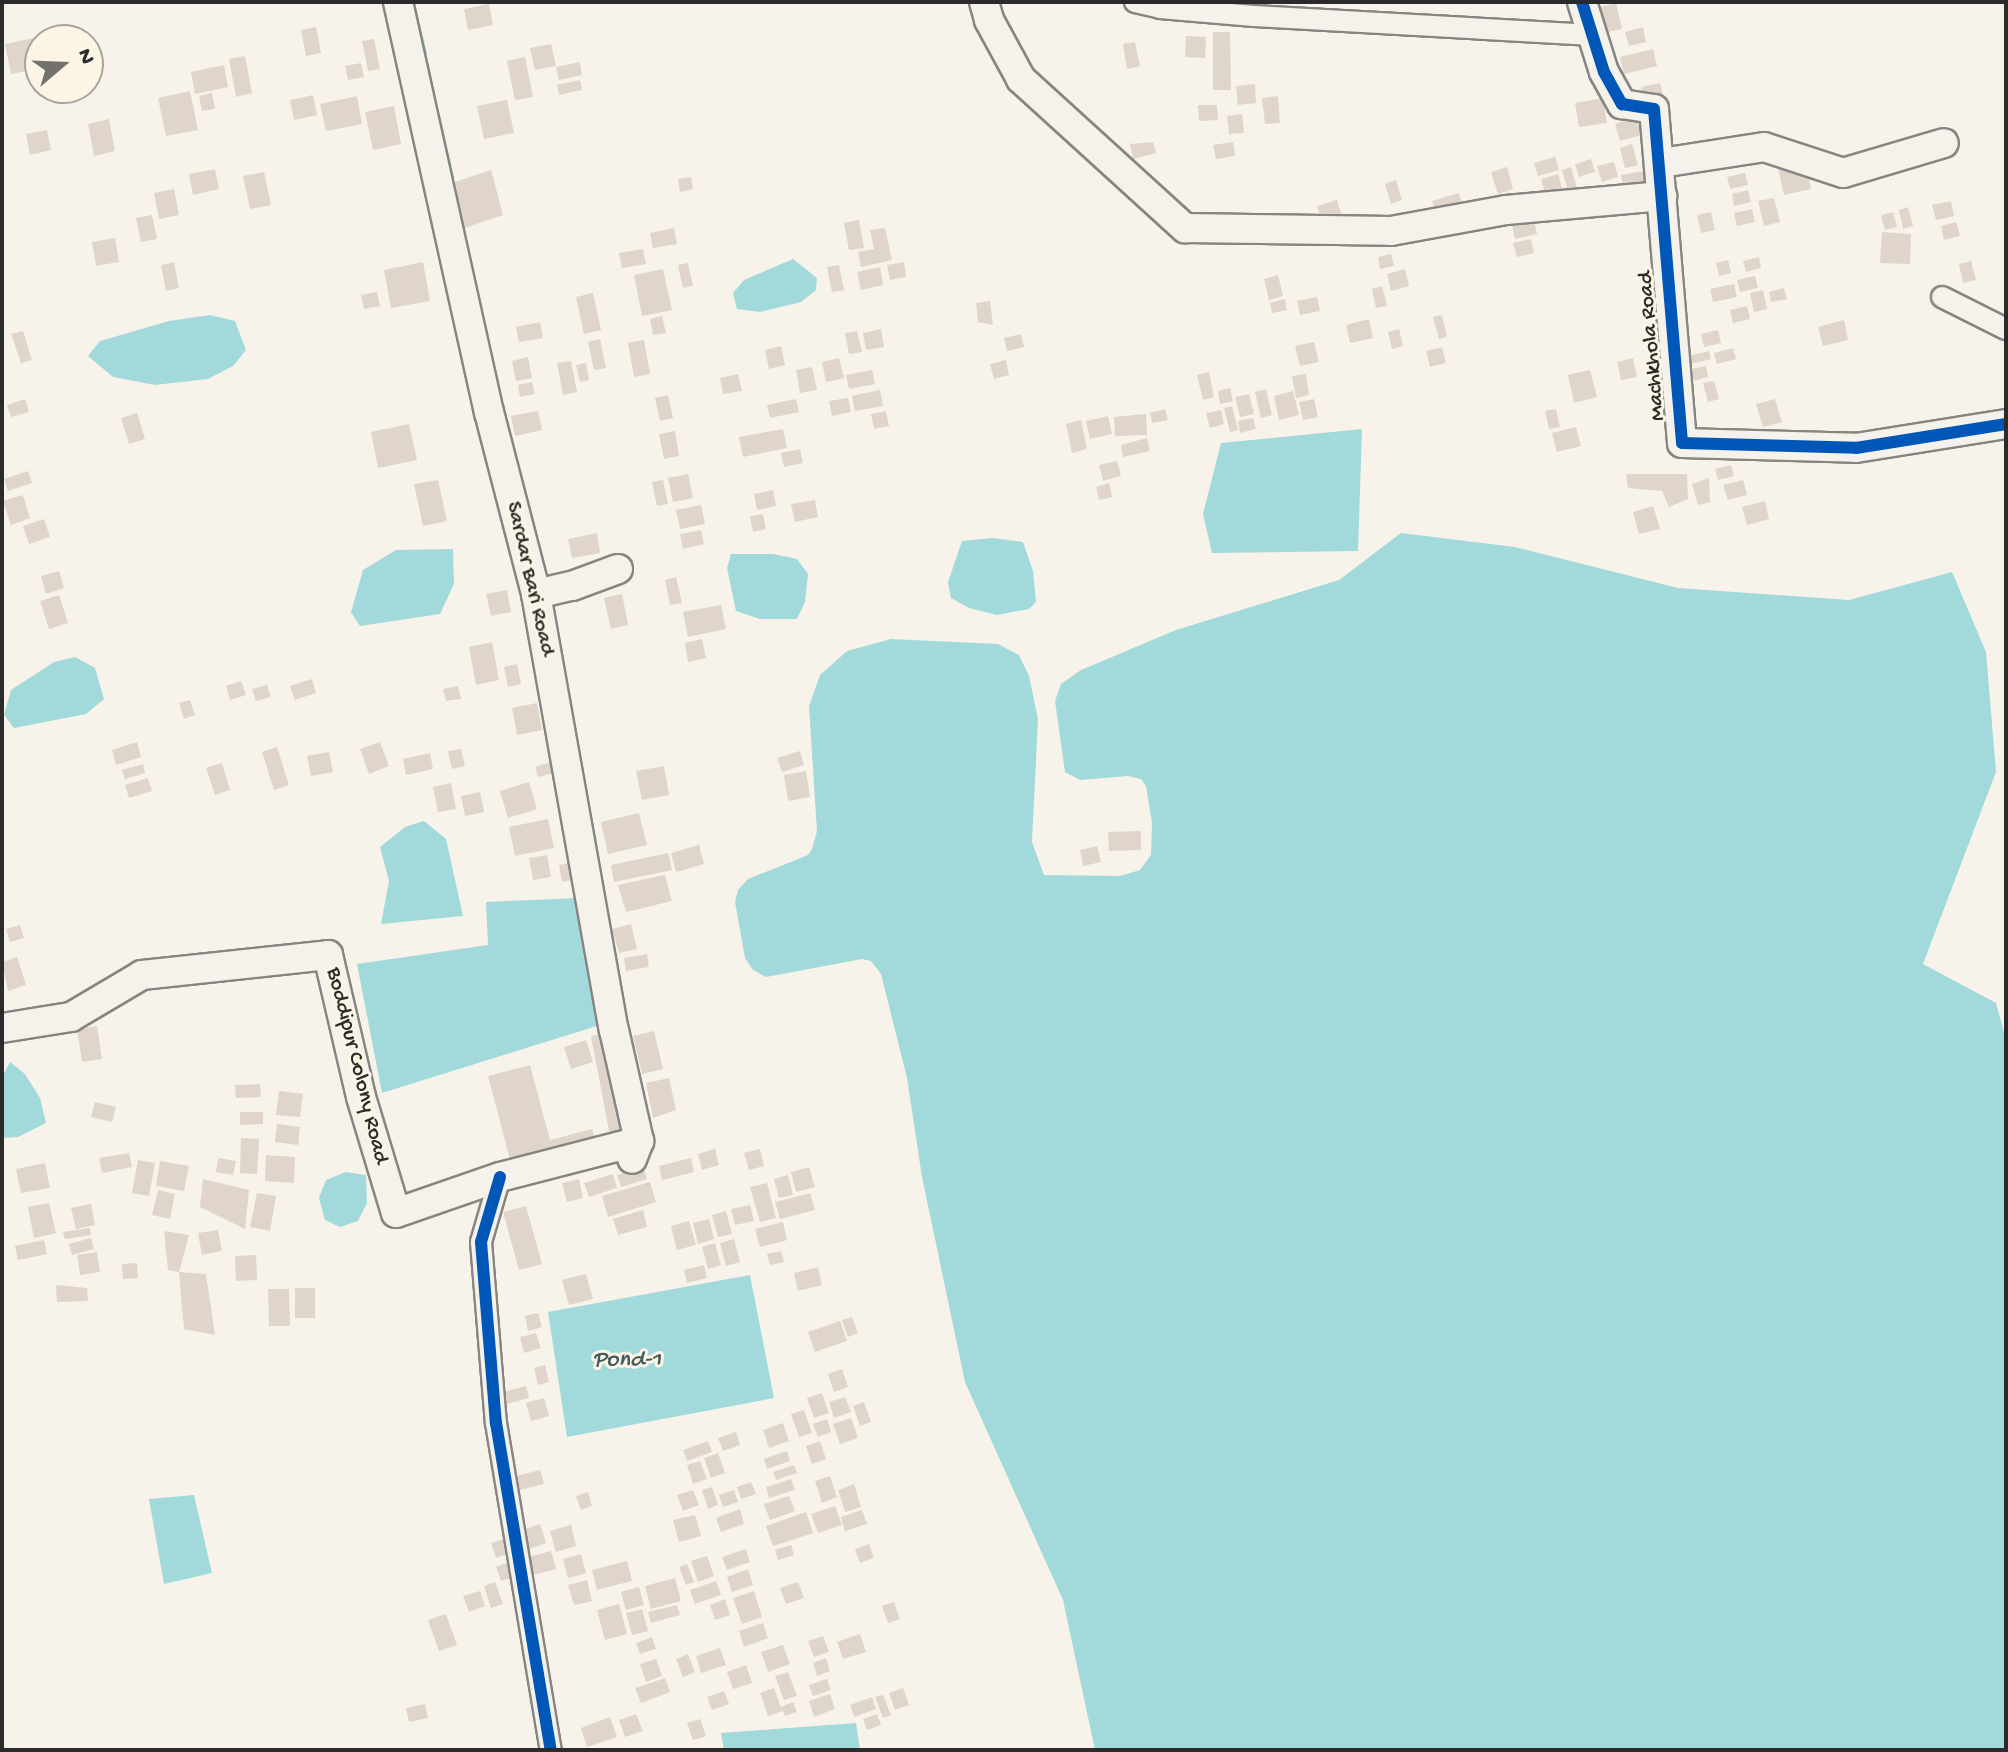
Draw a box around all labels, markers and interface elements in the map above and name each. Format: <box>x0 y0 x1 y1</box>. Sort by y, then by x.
north arrow <box>24 24 104 104</box>
text: N <box>70 46 99 68</box>
street label: Machkhola Road <box>1633 270 1673 422</box>
street label: Sardar Bari Road <box>498 499 560 659</box>
street label: Boddipur Colony Road <box>319 965 393 1167</box>
water label: Pond-1 <box>593 1347 661 1375</box>

